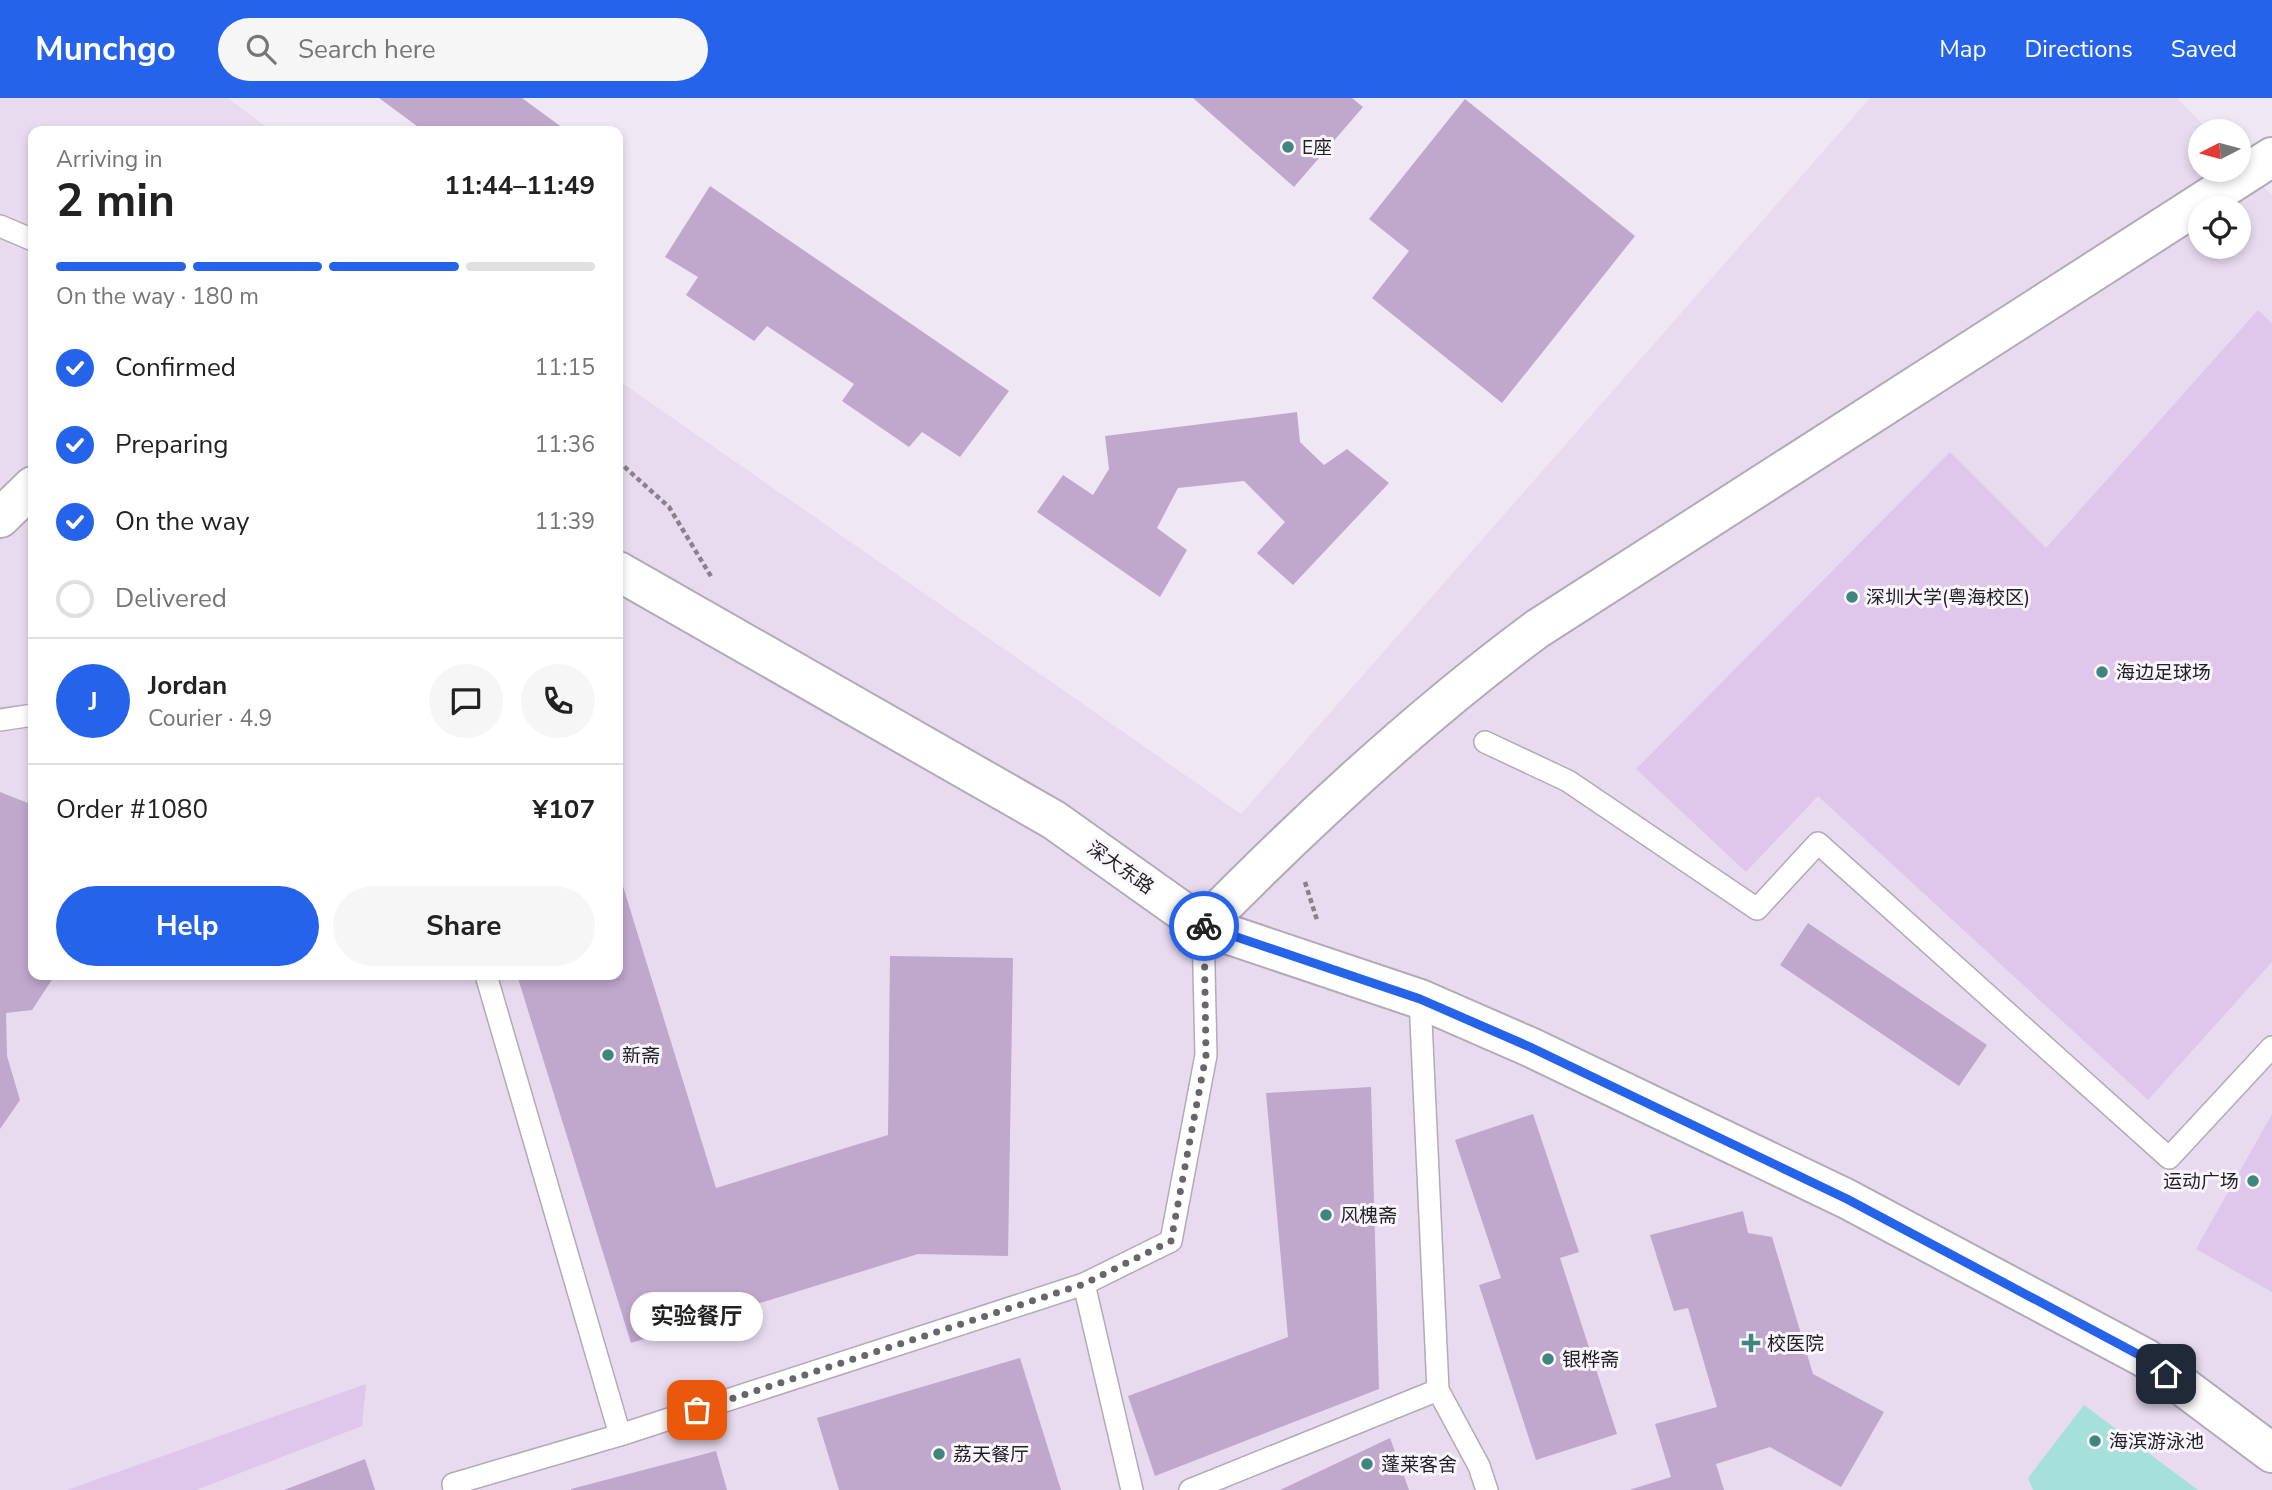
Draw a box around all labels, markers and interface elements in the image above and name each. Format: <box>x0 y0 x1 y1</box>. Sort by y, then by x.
search box <box>218 18 708 81</box>
text: Munchgo <box>35 27 176 72</box>
icon: search <box>242 30 280 68</box>
text: Search here <box>298 32 436 67</box>
text: Map <box>1939 33 1986 65</box>
text: Directions <box>2024 33 2133 65</box>
text: Saved <box>2171 33 2237 65</box>
north arrow <box>2188 119 2250 182</box>
map controls <box>2188 119 2251 259</box>
place label: E座 <box>1302 135 1332 161</box>
marker: E座 <box>1280 139 1296 155</box>
text: Arriving in <box>56 144 163 175</box>
text: 11:44–11:49 <box>444 168 595 203</box>
text: 2 min <box>56 169 175 232</box>
button: locate <box>2188 196 2251 259</box>
text: On the way · 180 m <box>56 281 259 312</box>
icon: check <box>56 349 94 387</box>
text: Confirmed <box>115 350 236 385</box>
text: 11:15 <box>535 352 595 383</box>
icon: check <box>56 426 94 464</box>
text: Preparing <box>115 427 228 462</box>
text: 11:36 <box>535 429 595 460</box>
icon: check <box>56 503 94 541</box>
text: On the way <box>115 504 249 539</box>
text: 11:39 <box>535 506 595 537</box>
text: Delivered <box>115 581 227 616</box>
place label: 深圳大学(粤海校区) <box>1866 585 2030 611</box>
marker: 深圳大学(粤海校区) <box>1844 589 1860 605</box>
place label: 海边足球场 <box>2116 660 2211 686</box>
button: chat <box>429 664 503 738</box>
button: phone <box>521 664 595 738</box>
marker: 海边足球场 <box>2094 664 2110 680</box>
text: Jordan <box>148 668 227 703</box>
text: J <box>88 684 98 719</box>
text: Courier · 4.9 <box>148 703 272 734</box>
text: Order #1080 <box>56 792 208 827</box>
text: ¥107 <box>533 792 595 827</box>
street label: 深大东路 <box>1082 835 1159 900</box>
button: Help <box>56 886 319 966</box>
button: Share <box>333 886 595 966</box>
courier <box>1169 891 1239 961</box>
icon: bike <box>1185 907 1223 945</box>
place label: 新斋 <box>622 1043 660 1069</box>
marker: 新斋 <box>600 1047 616 1063</box>
place label: 运动广场 <box>2163 1169 2239 1195</box>
marker: 运动广场 <box>2245 1173 2261 1189</box>
place label: 风槐斋 <box>1340 1203 1397 1229</box>
marker: 风槐斋 <box>1318 1207 1334 1223</box>
callout: 实验餐厅 <box>630 1291 764 1340</box>
text: 实验餐厅 <box>651 1301 743 1332</box>
place label: 校医院 <box>1767 1331 1824 1357</box>
marker: 校医院 <box>1741 1333 1761 1353</box>
pin <box>2136 1344 2196 1404</box>
place label: 银桦斋 <box>1562 1347 1619 1373</box>
marker: 银桦斋 <box>1540 1351 1556 1367</box>
icon: home <box>2147 1355 2185 1393</box>
pin <box>667 1380 727 1440</box>
icon: bag <box>678 1391 716 1429</box>
place label: 海滨游泳池 <box>2109 1429 2204 1455</box>
marker: 海滨游泳池 <box>2087 1433 2103 1449</box>
place label: 荔天餐厅 <box>953 1442 1029 1468</box>
marker: 荔天餐厅 <box>931 1446 947 1462</box>
place label: 蓬莱客舍 <box>1381 1452 1457 1478</box>
marker: 蓬莱客舍 <box>1359 1456 1375 1472</box>

